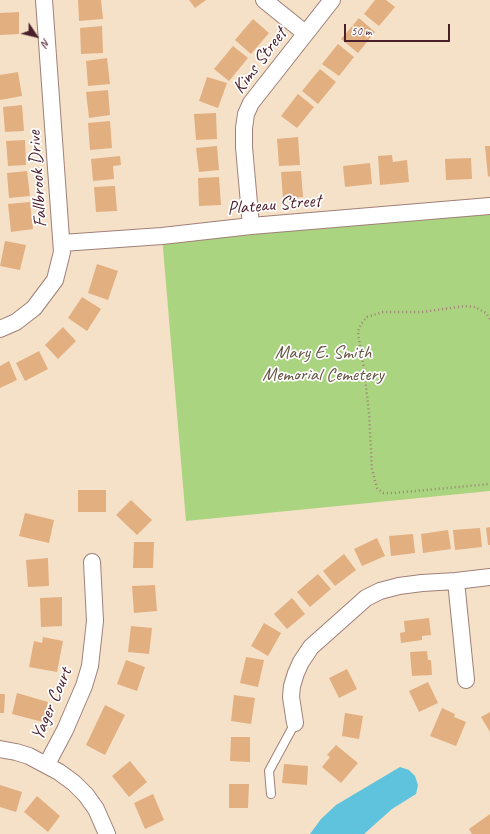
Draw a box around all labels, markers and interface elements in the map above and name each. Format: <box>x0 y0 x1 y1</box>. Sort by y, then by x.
north arrow <box>16 16 56 56</box>
scale bar <box>346 16 452 42</box>
text: 50 m <box>351 23 371 39</box>
street label: Kims Street <box>228 24 292 98</box>
text: N <box>38 36 54 50</box>
street label: Fallbrook Drive <box>23 130 53 228</box>
street label: Plateau Street <box>226 190 322 220</box>
park label: Mary E. Smith Memorial Cemetery <box>262 342 384 386</box>
street label: Yager Court <box>27 664 77 744</box>

